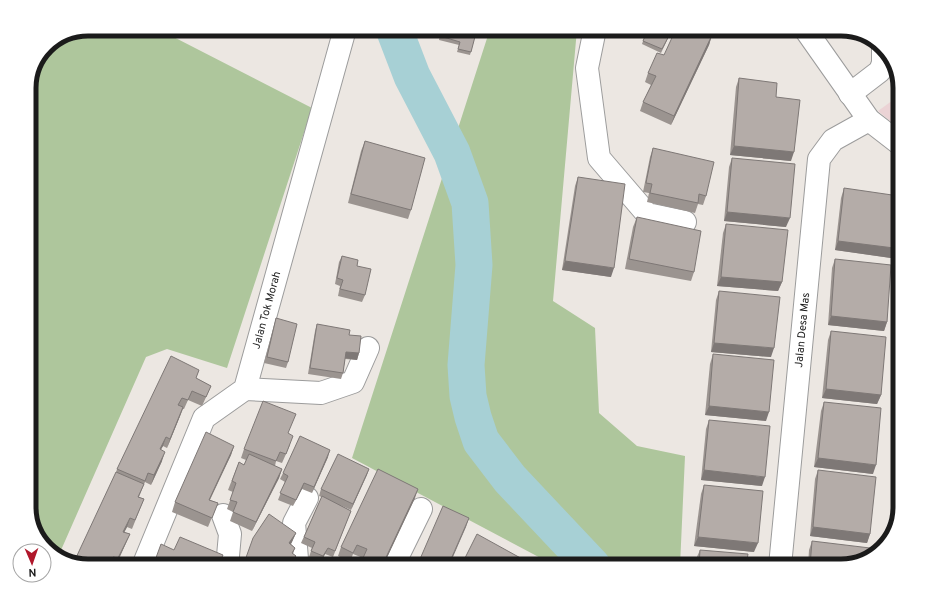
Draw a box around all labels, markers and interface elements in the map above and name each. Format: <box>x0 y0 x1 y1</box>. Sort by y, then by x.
street label: Jalan Tok Morah <box>249 270 284 351</box>
street label: Jalan Desa Mas <box>792 292 813 368</box>
north arrow <box>12 543 52 583</box>
text: N <box>28 565 37 579</box>

